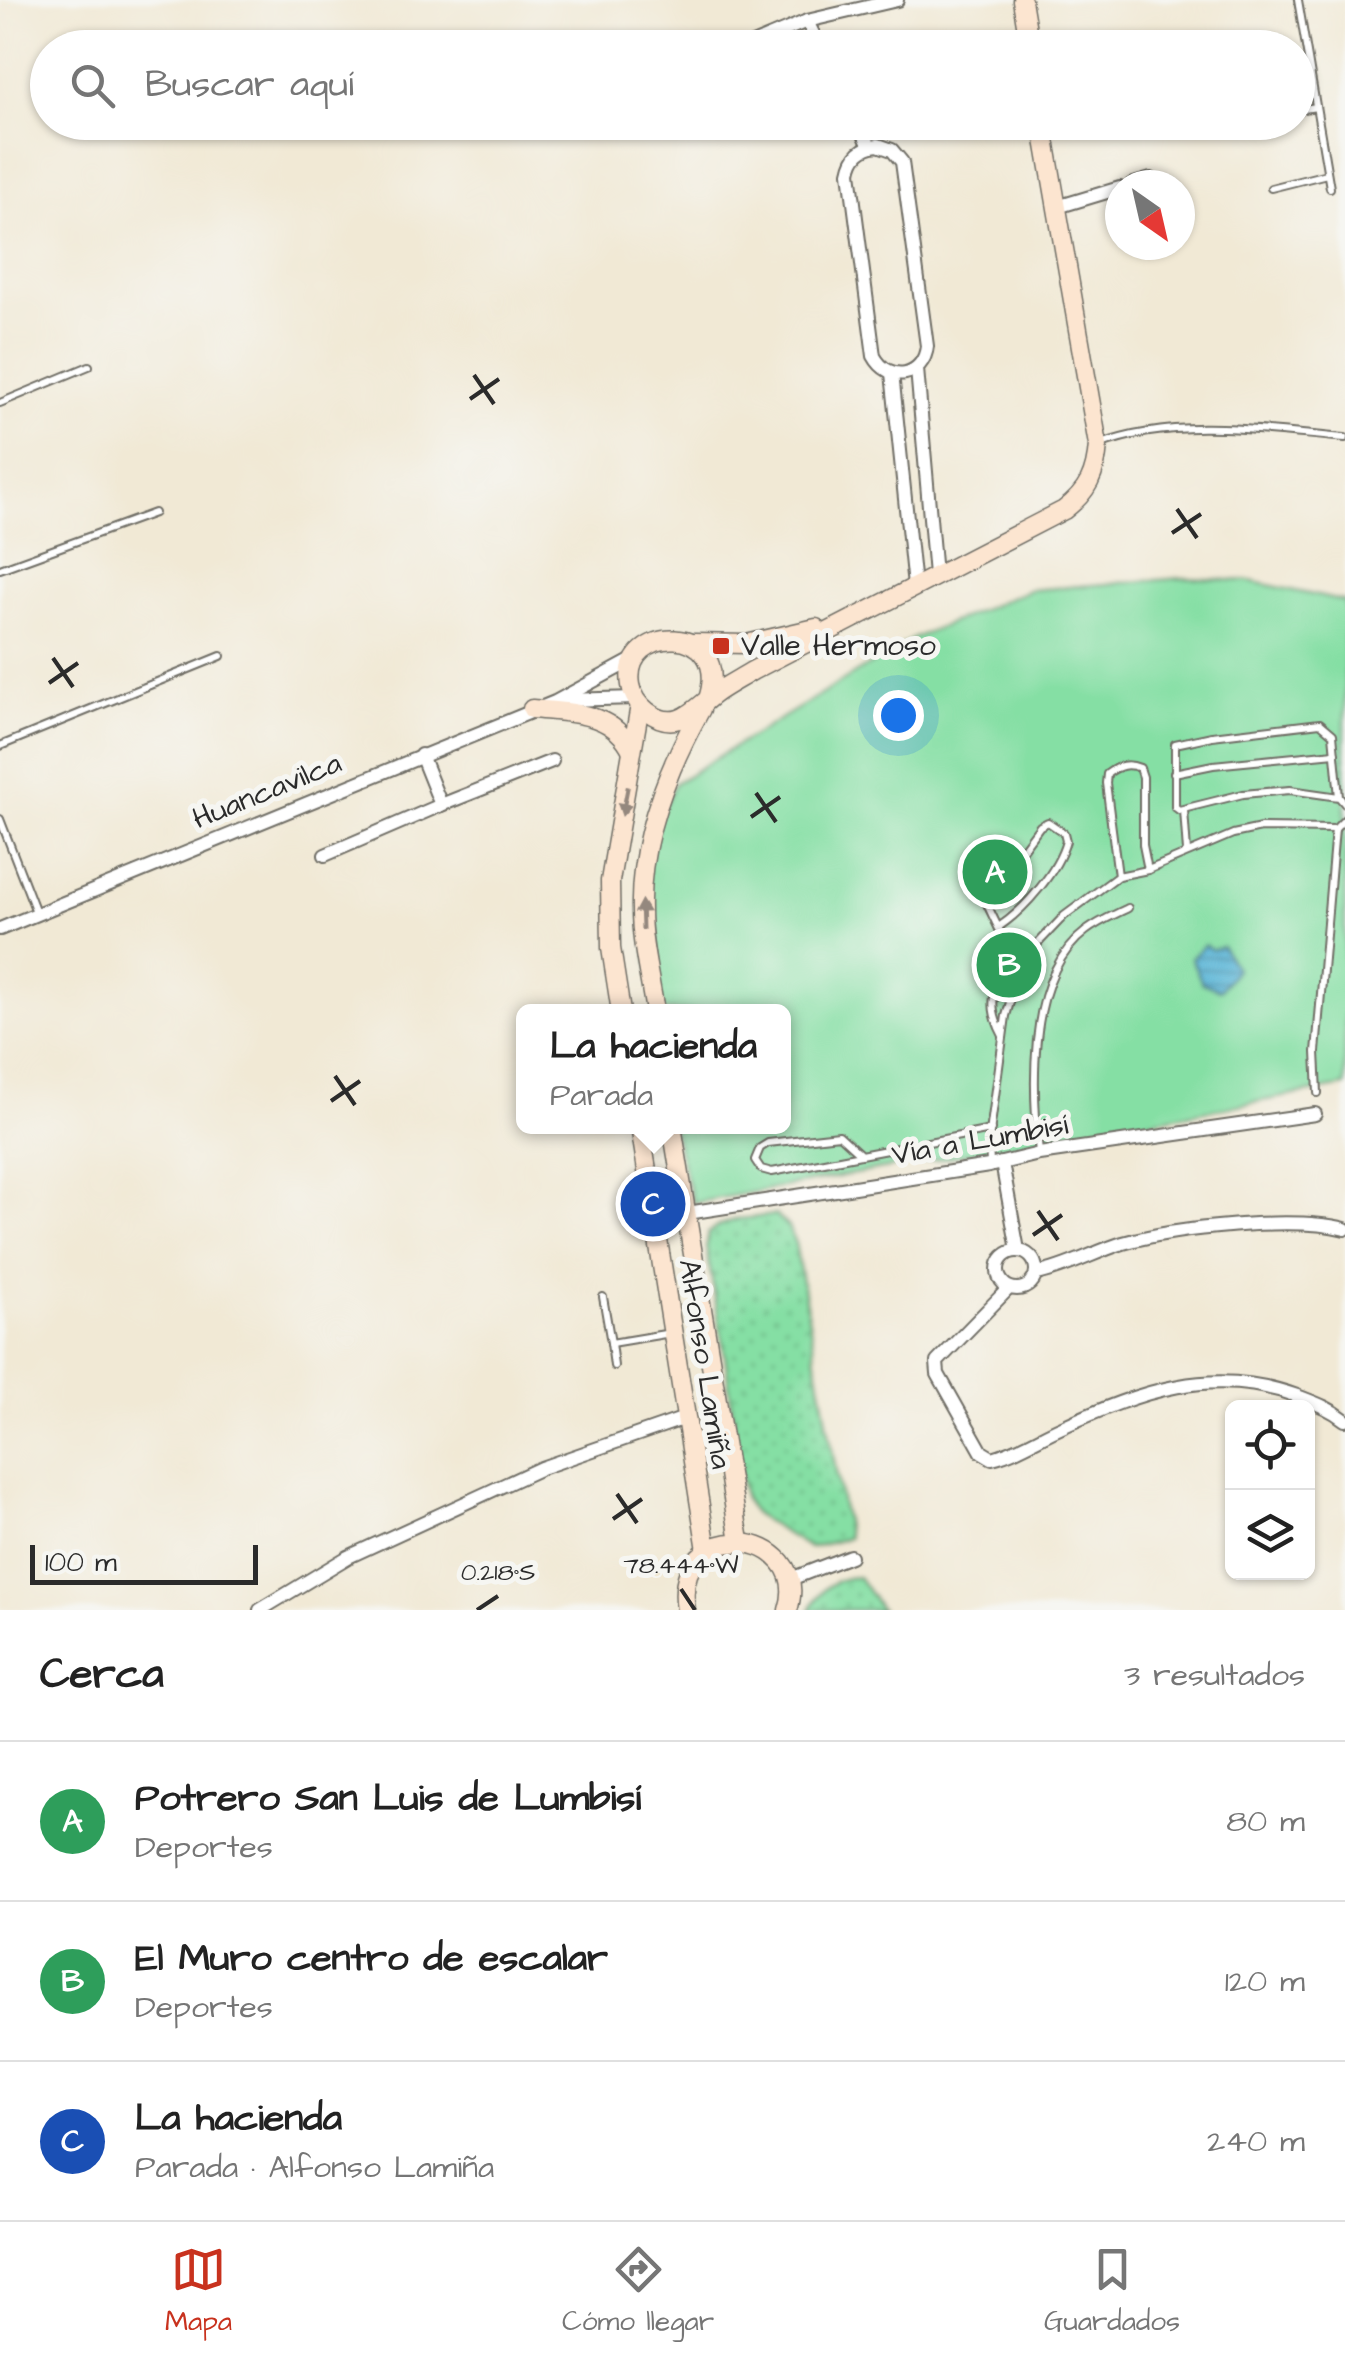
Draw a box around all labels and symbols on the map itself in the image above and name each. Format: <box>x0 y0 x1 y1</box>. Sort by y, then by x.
north arrow <box>1105 170 1195 260</box>
place label: Valle Hermoso <box>741 625 936 667</box>
marker: Valle Hermoso <box>710 635 732 657</box>
your location <box>873 690 924 741</box>
street label: Huancavilca <box>186 742 348 840</box>
one-way arrow <box>616 786 632 817</box>
pin: A <box>962 834 1028 910</box>
one-way arrow <box>634 898 650 930</box>
pin: B <box>976 928 1042 1002</box>
street label: Vía a Lumbisí <box>889 1104 1072 1176</box>
pin: C <box>620 1166 686 1242</box>
street label: Alfonso Lamiña <box>668 1256 742 1472</box>
scale bar <box>30 1540 258 1584</box>
text: 78.444°W <box>623 1548 739 1583</box>
text: 0.218°S <box>461 1555 535 1590</box>

